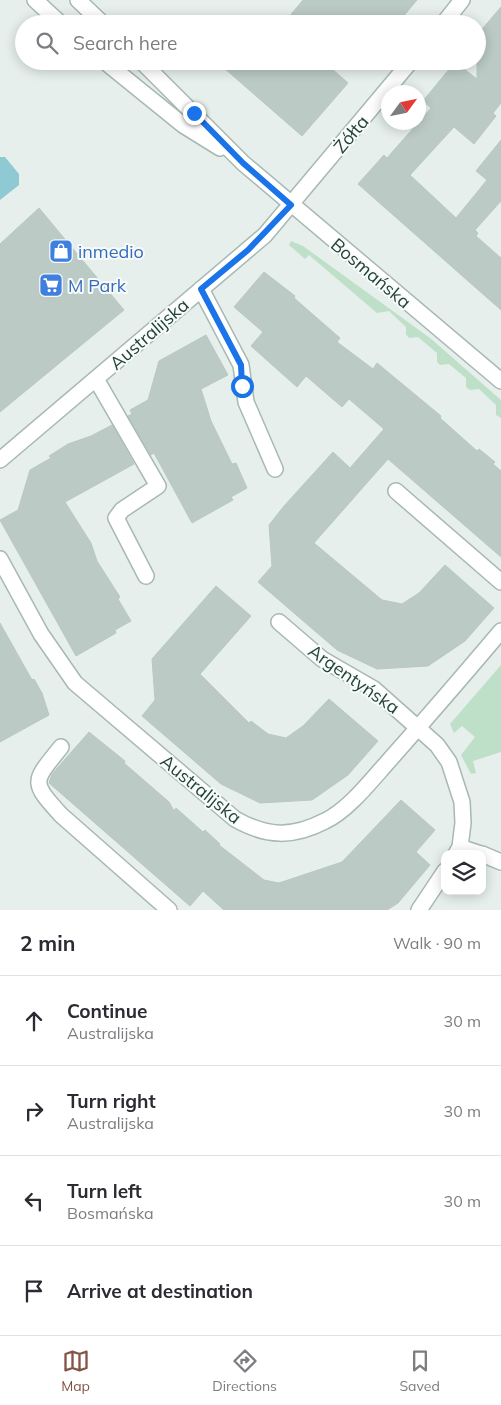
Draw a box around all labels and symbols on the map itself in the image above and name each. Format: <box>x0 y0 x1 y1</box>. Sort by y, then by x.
north arrow <box>381 85 426 130</box>
route end <box>183 102 206 125</box>
street label: Żółta <box>328 110 374 158</box>
street label: Bosmańska <box>326 233 416 313</box>
shop icon: inmedio <box>48 238 74 264</box>
place label: inmedio <box>78 240 144 263</box>
supermarket icon: M Park <box>38 272 64 298</box>
place label: M Park <box>68 274 127 297</box>
street label: Australijska <box>105 293 193 375</box>
route start <box>231 375 254 398</box>
street label: Argentyńska <box>304 639 404 719</box>
street label: Australijska <box>156 749 246 829</box>

